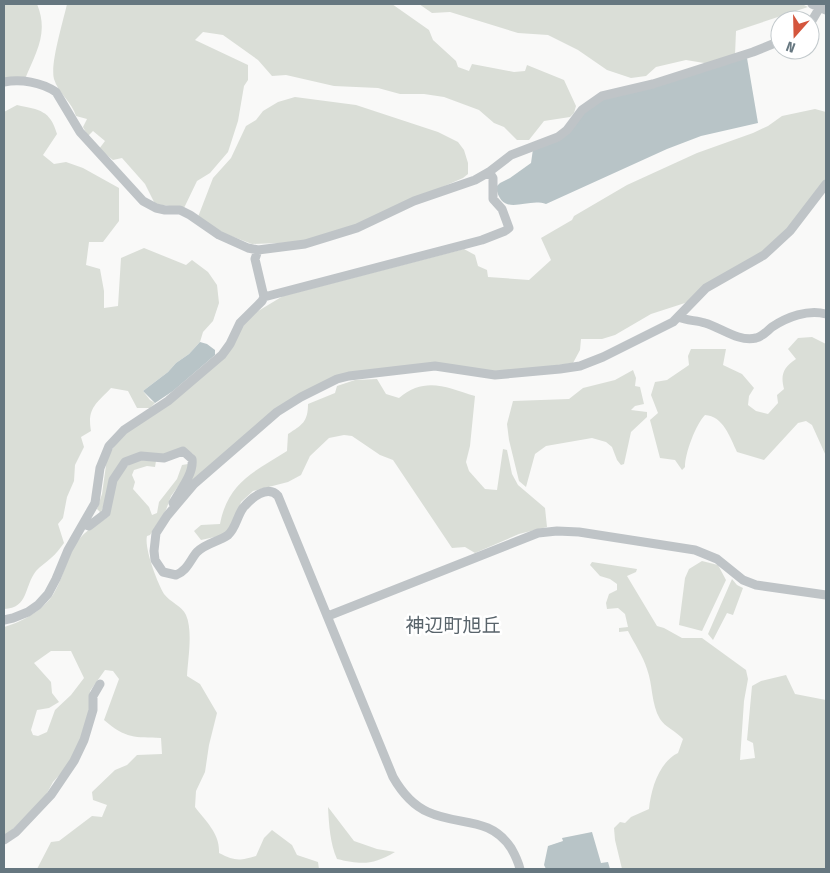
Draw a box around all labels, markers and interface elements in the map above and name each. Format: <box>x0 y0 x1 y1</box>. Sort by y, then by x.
north arrow <box>770 10 820 60</box>
text: N <box>784 37 798 56</box>
district label: 神辺町旭丘 <box>405 614 501 637</box>

